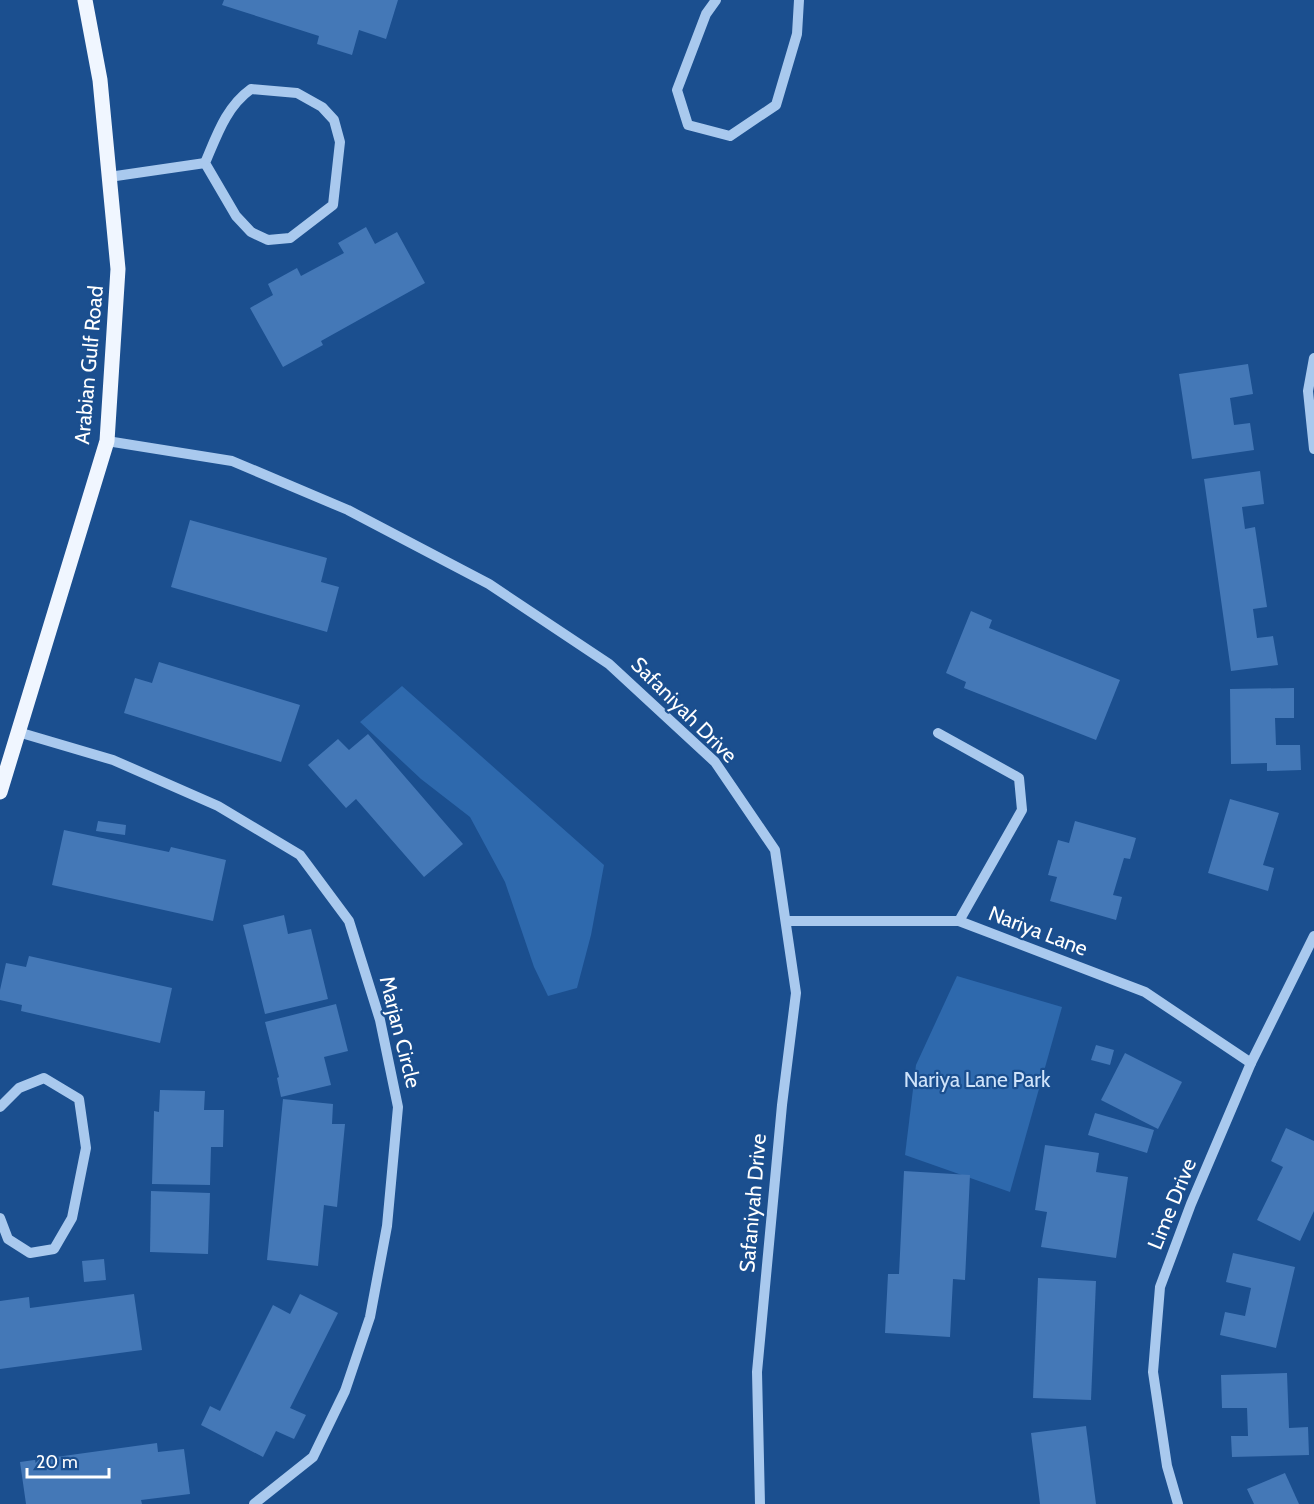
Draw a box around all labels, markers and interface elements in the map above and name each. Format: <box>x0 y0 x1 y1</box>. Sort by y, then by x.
street label: Arabian Gulf Road <box>69 285 108 445</box>
street label: Safaniyah Drive <box>626 652 743 768</box>
street label: Nariya Lane <box>985 900 1091 961</box>
street label: Marjan Circle <box>374 973 426 1091</box>
park label: Nariya Lane Park <box>904 1067 1051 1092</box>
street label: Safaniyah Drive <box>734 1132 771 1273</box>
street label: Lime Drive <box>1142 1154 1201 1253</box>
scale bar <box>27 1441 110 1479</box>
text: 20 m <box>36 1451 78 1473</box>

